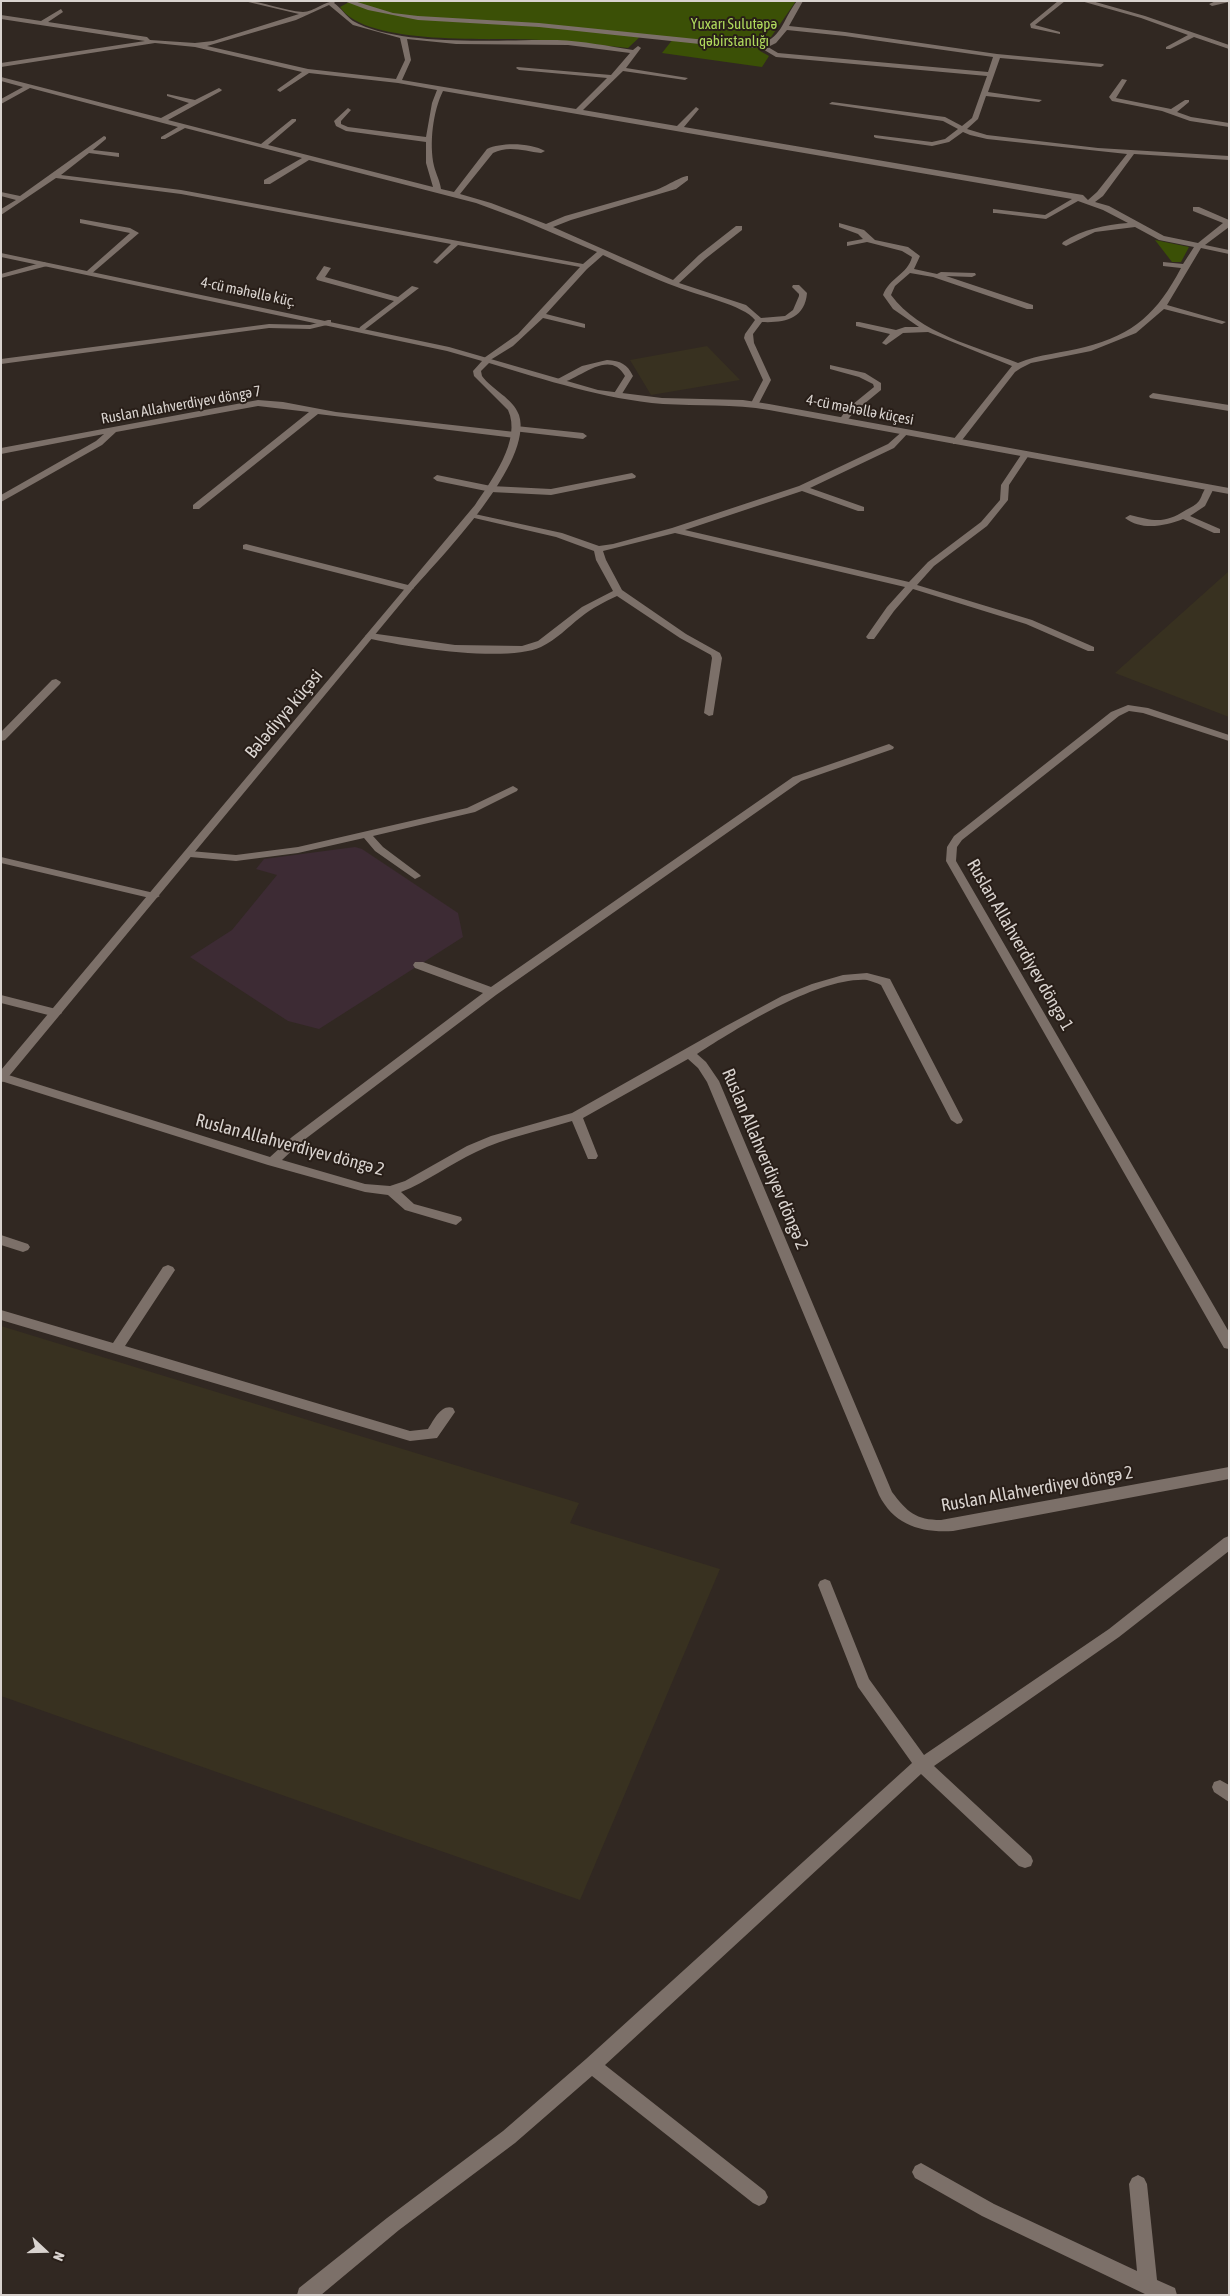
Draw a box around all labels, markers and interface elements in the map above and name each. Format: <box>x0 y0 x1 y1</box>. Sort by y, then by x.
park label: Yuxarı Sulutəpə qəbirstanlığı <box>691 15 777 50</box>
street label: 4-cü məhəllə küç. <box>199 273 297 311</box>
street label: Ruslan Allahverdiyev döngə 7 <box>100 382 262 428</box>
street label: 4-cü məhəllə küçesi <box>805 391 915 429</box>
street label: Bələdiyyə küçəsi <box>241 665 327 763</box>
street label: Ruslan Allahverdiyev döngə 1 <box>962 855 1078 1035</box>
street label: Ruslan Allahverdiyev döngə 2 <box>717 1065 813 1253</box>
street label: Ruslan Allahverdiyev döngə 2 <box>193 1109 387 1181</box>
street label: Ruslan Allahverdiyev döngə 2 <box>939 1461 1135 1517</box>
north arrow <box>20 2226 70 2276</box>
text: N <box>50 2250 68 2263</box>

